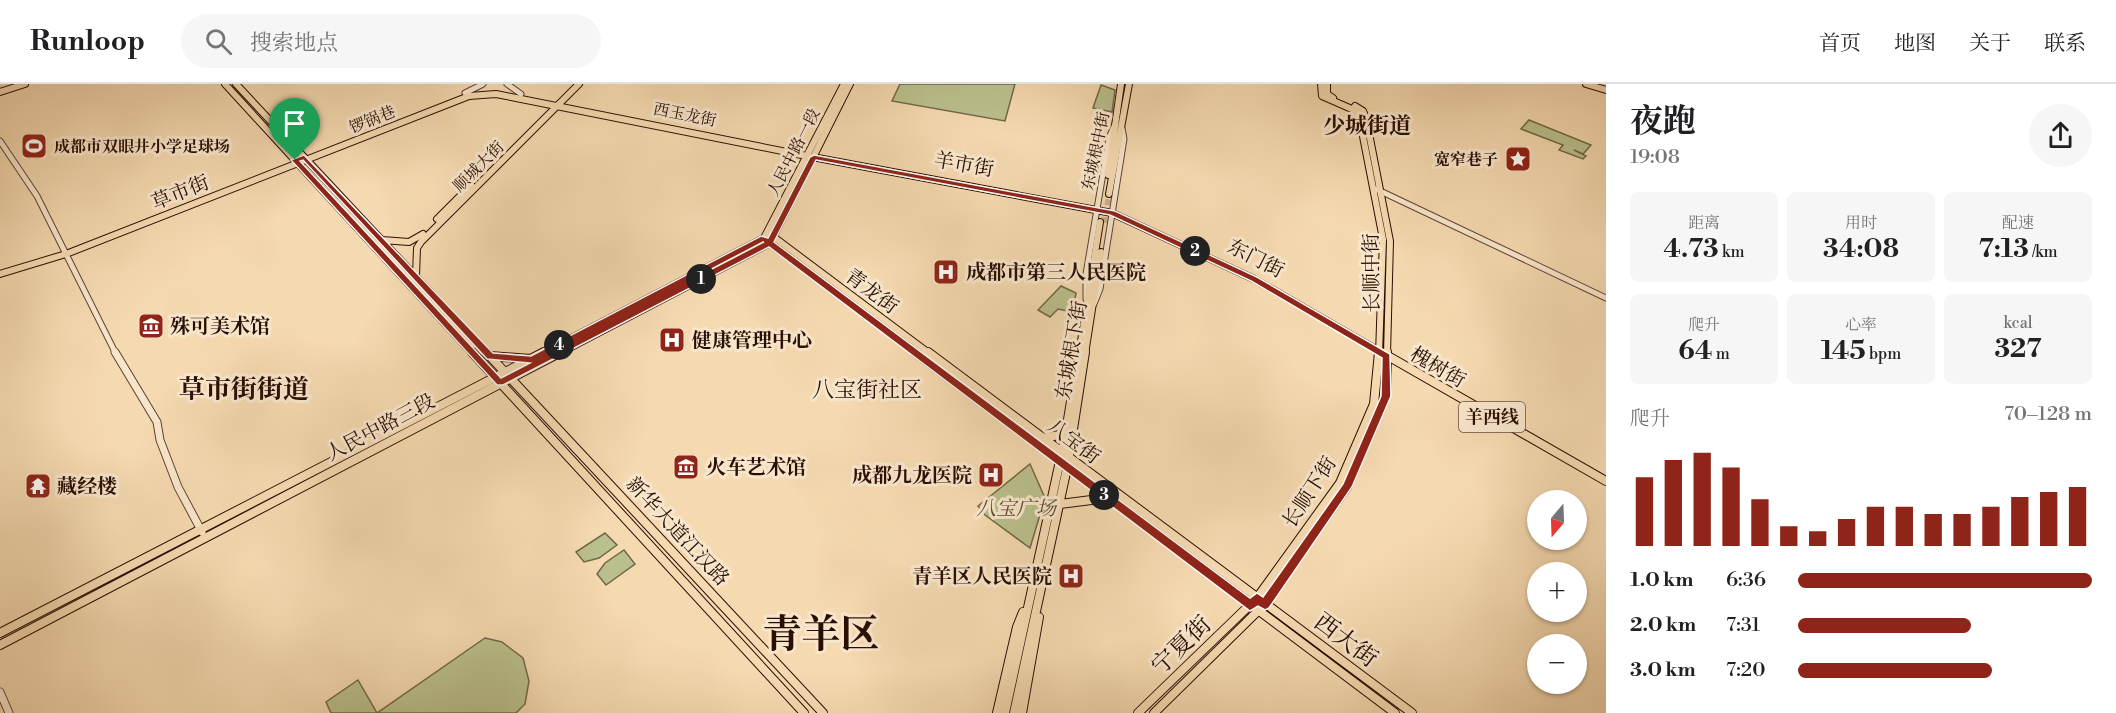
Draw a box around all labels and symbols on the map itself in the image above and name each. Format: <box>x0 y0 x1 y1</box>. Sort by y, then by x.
pin <box>269 98 320 160</box>
street label: 西玉龙街 <box>651 99 718 131</box>
street label: 锣锅巷 <box>346 102 398 138</box>
street label: 人民中路一段 <box>763 105 825 200</box>
street label: 东城根中街 <box>1078 110 1114 192</box>
district label: 少城街道 <box>1323 113 1411 140</box>
sports icon: 成都市双眼井小学足球场 <box>19 131 49 161</box>
place label: 成都市双眼井小学足球场 <box>54 137 230 157</box>
street label: 顺城大街 <box>449 137 508 196</box>
place icon: 宽窄巷子 <box>1503 144 1533 174</box>
street label: 羊市街 <box>932 148 995 183</box>
place label: 宽窄巷子 <box>1434 150 1498 170</box>
street label: 草市街 <box>148 171 213 216</box>
street label: 长顺中街 <box>1359 233 1386 313</box>
street label: 东门街 <box>1223 235 1288 284</box>
pin: 2 <box>1180 236 1210 266</box>
hospital icon: 成都市第三人民医院 <box>931 257 961 287</box>
place label: 成都市第三人民医院 <box>966 261 1146 286</box>
pin: 1 <box>686 264 716 294</box>
street label: 青龙街 <box>840 264 903 320</box>
street label: 东城根下街 <box>1051 299 1093 402</box>
museum icon: 殊可美术馆 <box>136 311 166 341</box>
place label: 殊可美术馆 <box>170 315 270 340</box>
hospital icon: 健康管理中心 <box>657 325 687 355</box>
place label: 健康管理中心 <box>692 329 812 354</box>
pin: 4 <box>544 330 574 360</box>
street label: 槐树街 <box>1405 342 1469 394</box>
district label: 草市街街道 <box>179 374 309 406</box>
district label: 八宝街社区 <box>812 377 922 404</box>
street label: 人民中路三段 <box>322 389 440 468</box>
road number: 羊西线 <box>1459 402 1525 432</box>
street label: 八宝街 <box>1042 414 1105 470</box>
museum icon: 火车艺术馆 <box>671 452 701 482</box>
street label: 长顺下街 <box>1278 452 1343 533</box>
place label: 火车艺术馆 <box>706 456 806 481</box>
hospital icon: 成都九龙医院 <box>976 460 1006 490</box>
place label: 成都九龙医院 <box>852 464 972 489</box>
temple icon: 藏经楼 <box>23 471 53 501</box>
street label: 新华大道江汉路 <box>620 472 734 592</box>
place label: 藏经楼 <box>57 475 117 500</box>
pin: 3 <box>1089 480 1119 510</box>
north arrow <box>1527 490 1587 550</box>
park label: 八宝广场 <box>976 497 1058 522</box>
hospital icon: 青羊区人民医院 <box>1056 561 1086 591</box>
place label: 青羊区人民医院 <box>912 565 1052 590</box>
street label: 西大街 <box>1308 607 1383 674</box>
street label: 宁夏街 <box>1145 610 1218 682</box>
district label: 青羊区 <box>762 611 880 660</box>

